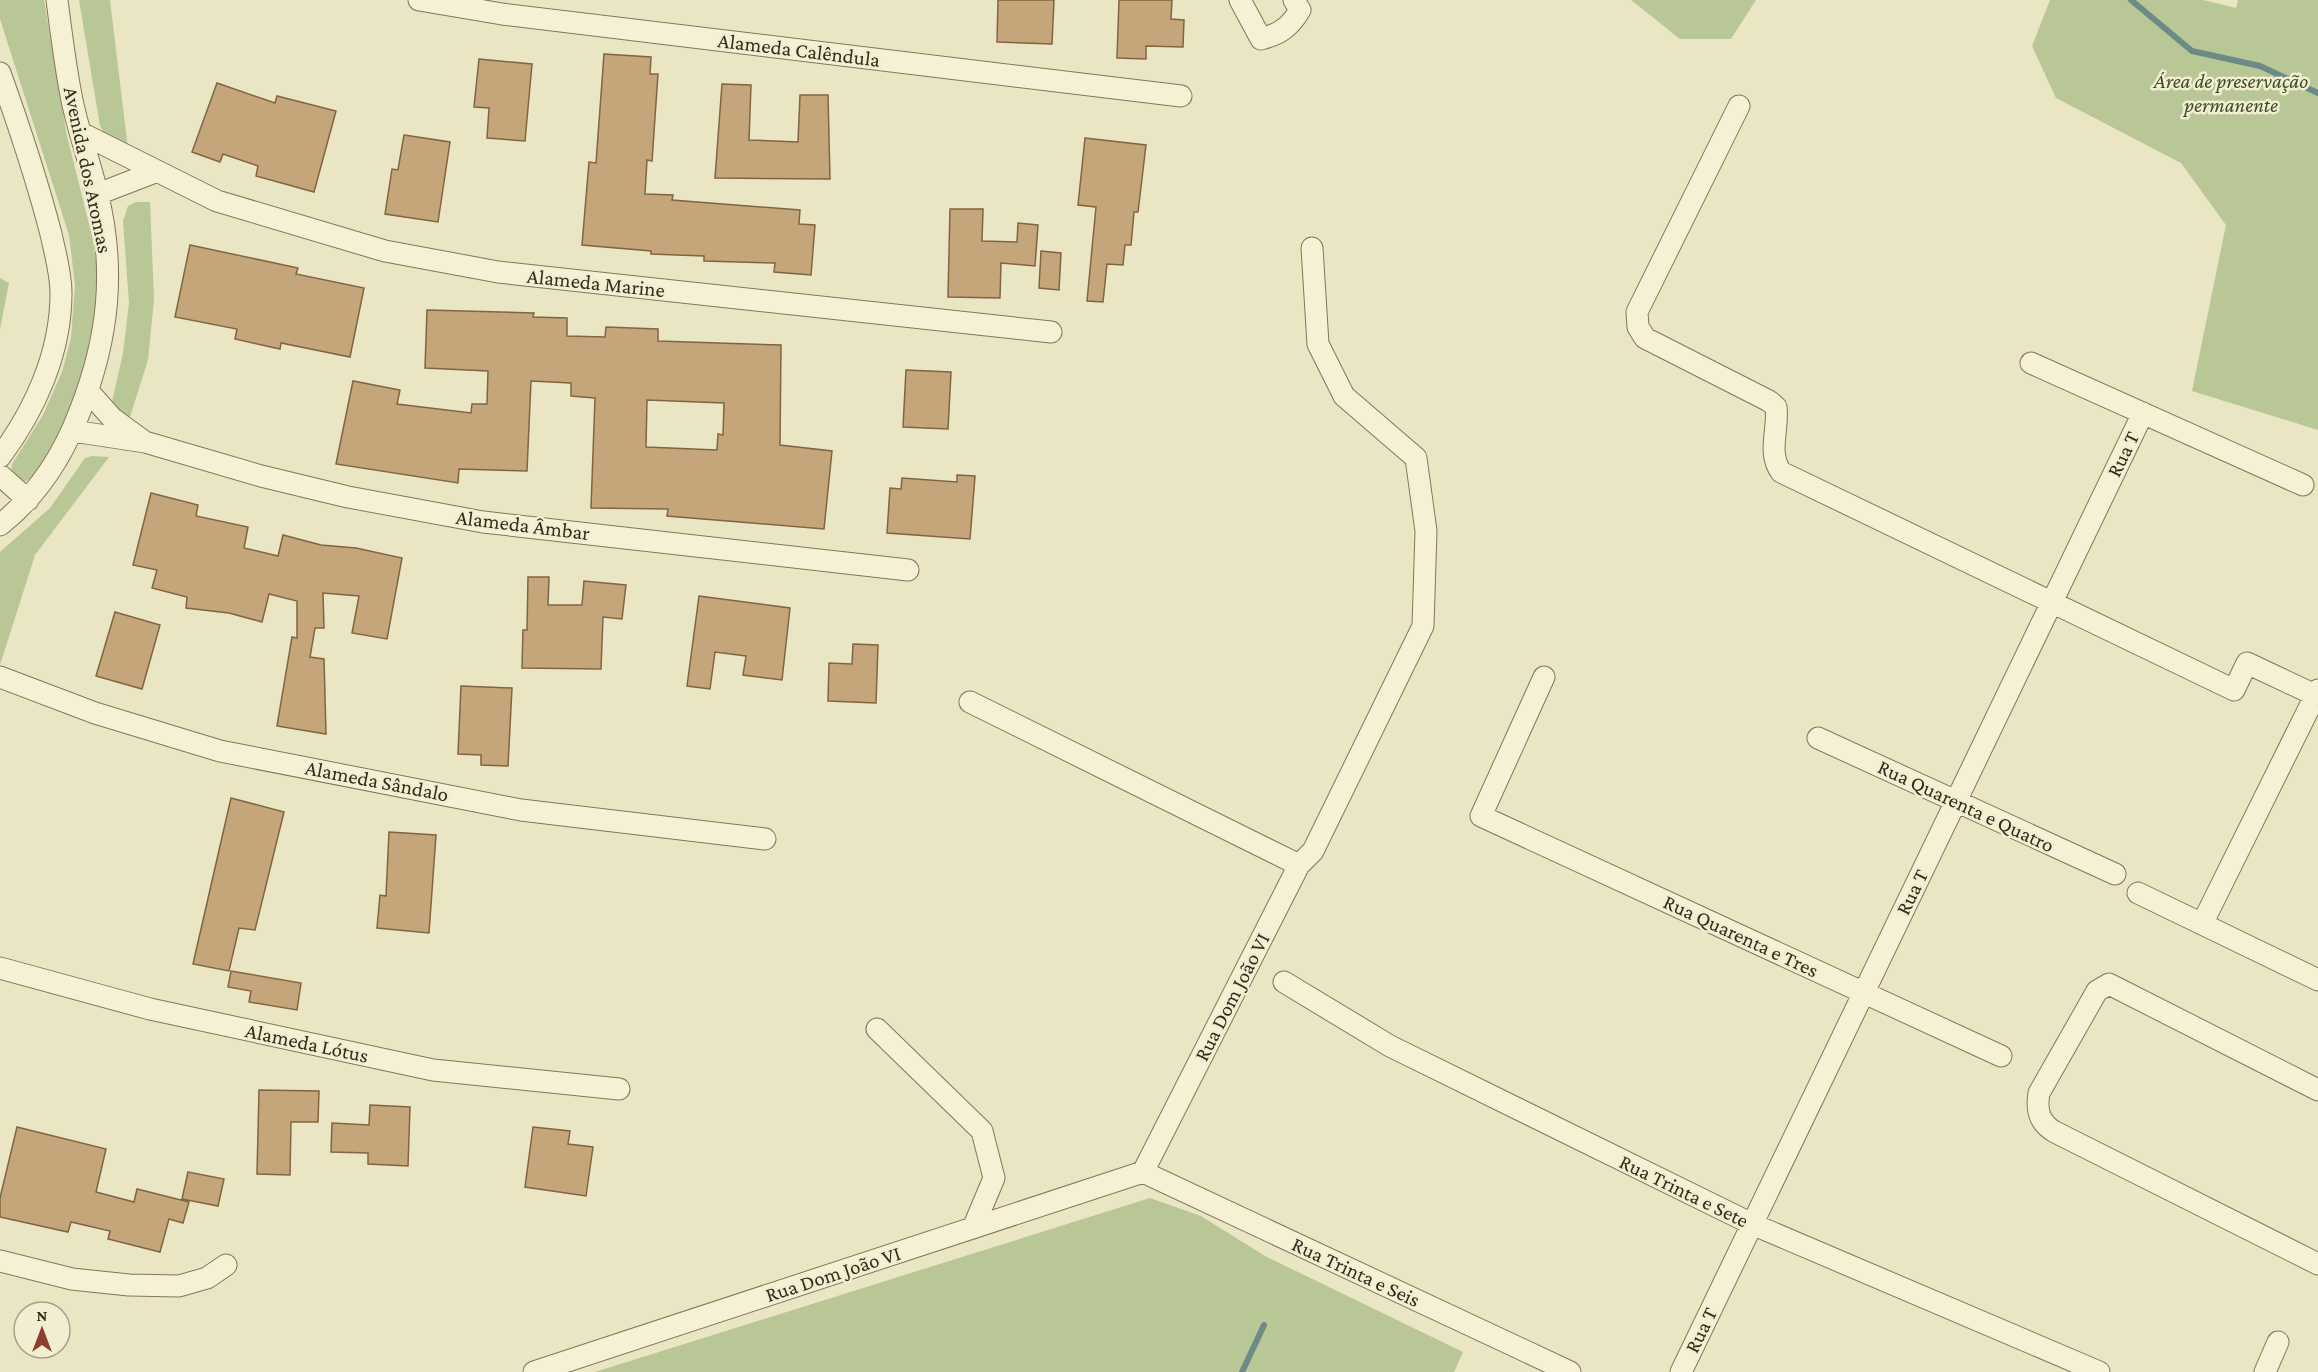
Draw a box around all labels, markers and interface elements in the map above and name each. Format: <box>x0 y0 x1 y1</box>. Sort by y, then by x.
street label: Alameda Calêndula <box>716 28 882 72</box>
park label: Área de preservação permanente <box>2153 69 2308 117</box>
street label: Avenida dos Aromas <box>59 85 117 255</box>
street label: Alameda Marine <box>526 264 666 302</box>
street label: Rua T <box>2102 427 2144 481</box>
street label: Alameda Âmbar <box>455 505 592 545</box>
street label: Alameda Sândalo <box>303 755 451 807</box>
street label: Rua Quarenta e Quatro <box>1874 755 2058 857</box>
street label: Rua T <box>1891 865 1933 919</box>
street label: Rua Quarenta e Tres <box>1660 890 1822 982</box>
street label: Rua Dom João VI <box>1189 929 1275 1065</box>
street label: Alameda Lótus <box>243 1018 371 1068</box>
street label: Rua Trinta e Sete <box>1616 1149 1752 1233</box>
street label: Rua Trinta e Seis <box>1288 1232 1424 1312</box>
street label: Rua Dom João VI <box>762 1241 904 1307</box>
north arrow <box>12 1300 72 1360</box>
street label: Rua T <box>1680 1303 1722 1357</box>
text: N <box>37 1307 48 1324</box>

